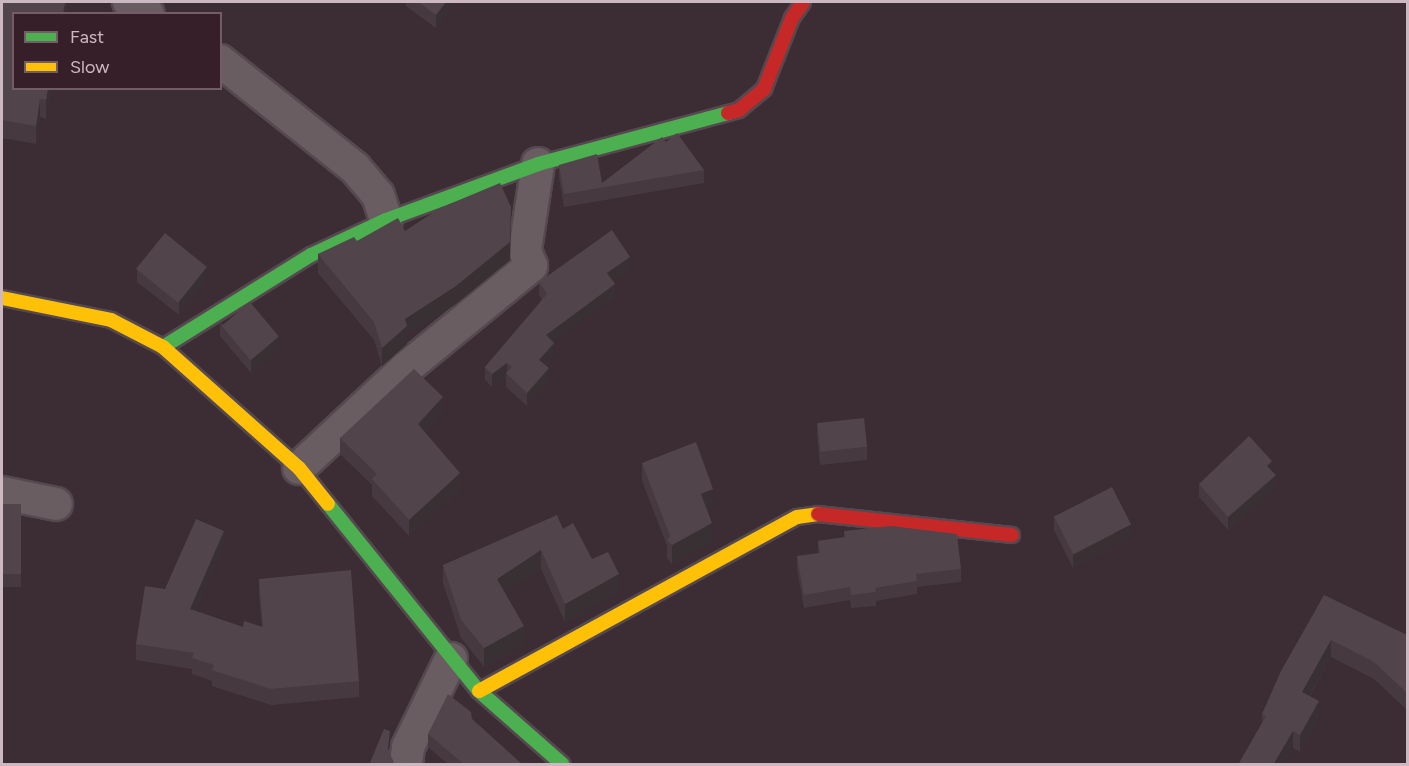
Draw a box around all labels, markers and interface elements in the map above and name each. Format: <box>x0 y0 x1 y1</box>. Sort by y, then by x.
legend <box>12 12 222 90</box>
text: Fast <box>70 26 104 48</box>
text: Slow <box>70 56 109 78</box>

